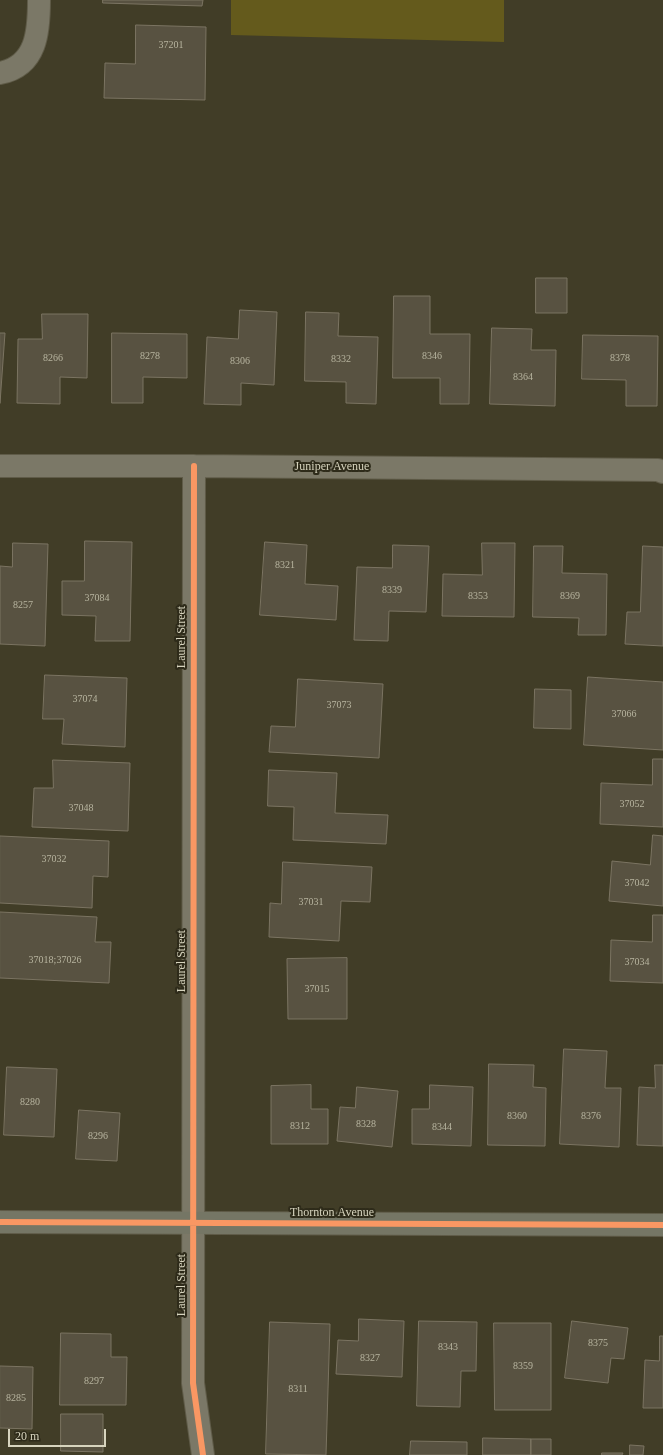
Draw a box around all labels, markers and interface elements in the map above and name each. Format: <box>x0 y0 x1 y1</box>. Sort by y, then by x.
house number: 37201 <box>158 39 184 51</box>
house number: 8278 <box>140 350 160 362</box>
house number: 8346 <box>422 350 442 362</box>
house number: 8266 <box>43 352 63 364</box>
house number: 8378 <box>610 352 630 364</box>
house number: 8332 <box>331 353 351 365</box>
house number: 8306 <box>230 355 250 367</box>
house number: 8364 <box>513 371 533 383</box>
street label: Juniper Avenue <box>295 460 369 474</box>
house number: 8321 <box>275 559 295 571</box>
house number: 8339 <box>382 584 402 596</box>
house number: 8353 <box>468 590 488 602</box>
house number: 8369 <box>560 590 580 602</box>
house number: 37084 <box>84 592 110 604</box>
house number: 8257 <box>13 599 33 611</box>
street label: Laurel Street <box>175 606 189 668</box>
house number: 37074 <box>72 693 98 705</box>
house number: 37073 <box>326 699 352 711</box>
house number: 37066 <box>612 708 636 720</box>
house number: 37052 <box>620 798 644 810</box>
house number: 37048 <box>68 802 94 814</box>
house number: 37032 <box>42 853 66 865</box>
house number: 37042 <box>624 877 650 889</box>
house number: 37031 <box>298 896 324 908</box>
street label: Laurel Street <box>175 930 189 992</box>
house number: 37018;37026 <box>29 954 81 966</box>
house number: 37034 <box>624 956 650 968</box>
house number: 37015 <box>304 983 330 995</box>
house number: 8280 <box>20 1096 40 1108</box>
house number: 8360 <box>507 1110 527 1122</box>
house number: 8376 <box>581 1110 601 1122</box>
house number: 8328 <box>356 1118 376 1130</box>
house number: 8312 <box>290 1120 310 1132</box>
house number: 8344 <box>432 1121 452 1133</box>
house number: 8296 <box>88 1130 108 1142</box>
street label: Thornton Avenue <box>290 1206 374 1220</box>
street label: Laurel Street <box>175 1254 189 1316</box>
house number: 8375 <box>588 1337 608 1349</box>
house number: 8343 <box>438 1341 458 1353</box>
house number: 8327 <box>360 1352 380 1364</box>
house number: 8359 <box>513 1360 533 1372</box>
house number: 8297 <box>84 1375 104 1387</box>
house number: 8311 <box>288 1383 308 1395</box>
house number: 8285 <box>6 1392 26 1404</box>
scale bar <box>10 1421 108 1447</box>
text: 20 m <box>15 1429 39 1443</box>

